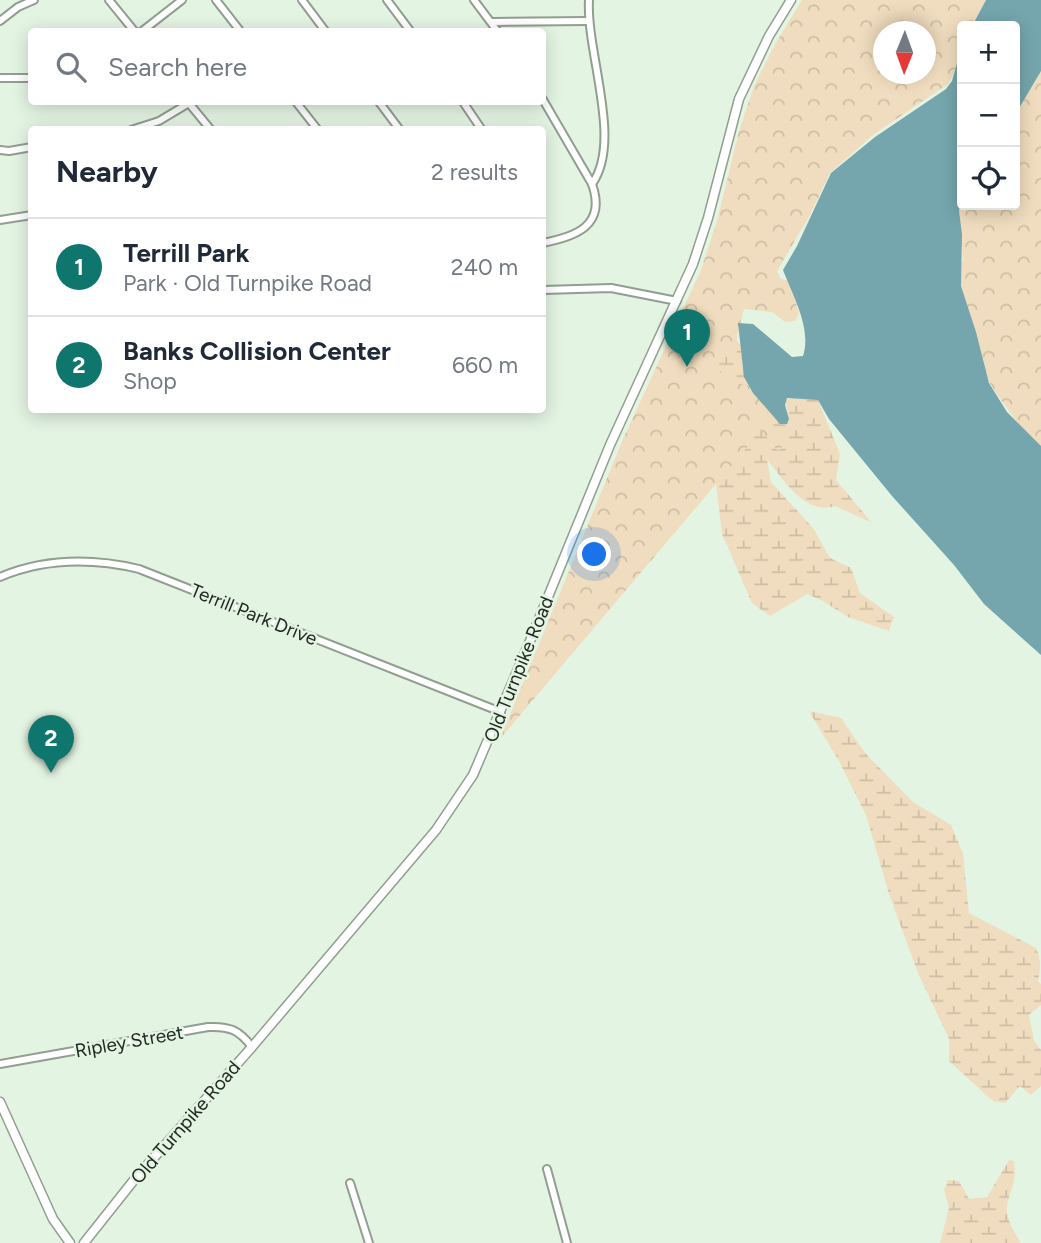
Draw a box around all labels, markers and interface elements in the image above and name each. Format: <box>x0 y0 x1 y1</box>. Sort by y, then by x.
north arrow <box>873 21 936 84</box>
map controls <box>957 21 1020 210</box>
button: + <box>957 21 1020 84</box>
search box <box>28 28 546 105</box>
icon: search <box>52 48 90 86</box>
text: Search here <box>108 51 247 83</box>
button: − <box>957 84 1020 147</box>
button: locate <box>957 147 1020 210</box>
text: Nearby <box>56 153 158 190</box>
text: 2 results <box>431 158 518 186</box>
text: Terrill Park <box>123 237 250 269</box>
text: 1 <box>74 253 84 281</box>
text: 240 m <box>451 253 518 281</box>
text: Park · Old Turnpike Road <box>123 269 372 297</box>
pin: 1 <box>664 309 710 367</box>
text: Banks Collision Center <box>123 335 391 367</box>
text: 2 <box>72 351 86 379</box>
text: 660 m <box>452 351 518 379</box>
text: Shop <box>123 367 177 395</box>
your location <box>577 537 611 571</box>
street label: Terrill Park Drive <box>187 579 321 650</box>
street label: Old Turnpike Road <box>479 593 558 746</box>
pin: 2 <box>28 715 74 773</box>
street label: Ripley Street <box>73 1021 185 1062</box>
street label: Old Turnpike Road <box>126 1056 245 1189</box>

